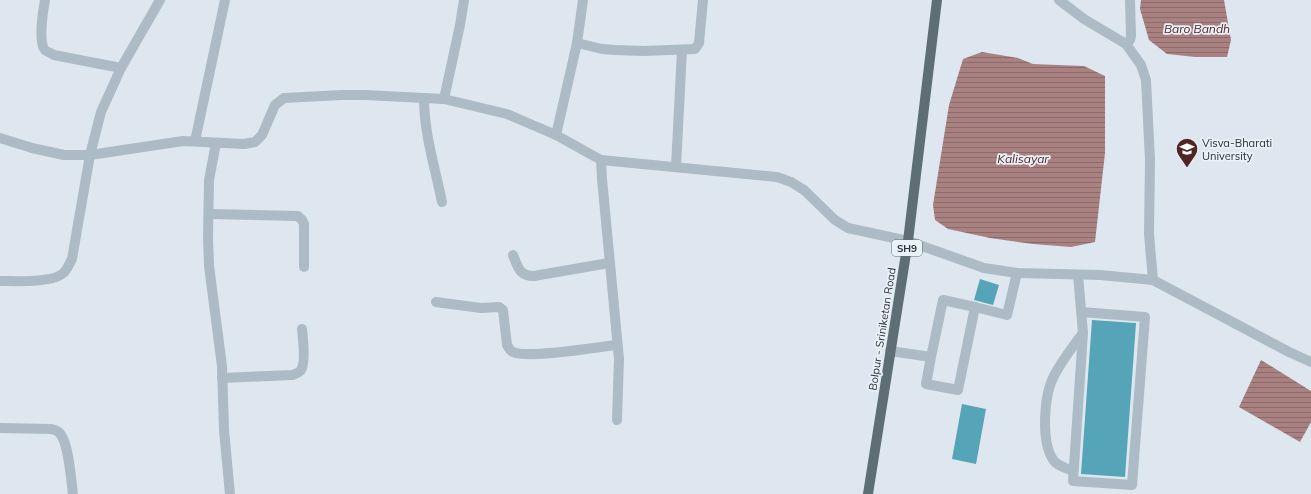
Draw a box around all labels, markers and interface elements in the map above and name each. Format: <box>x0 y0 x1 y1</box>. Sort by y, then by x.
water label: Baro Bandh <box>1164 21 1230 36</box>
school or university icon: Visva-Bharati University <box>1174 136 1200 169</box>
place label: Visva-Bharati University <box>1202 136 1272 163</box>
water label: Kalisayar <box>997 151 1049 166</box>
road number: SH9 <box>892 240 922 256</box>
street label: Bolpur - Sriniketan Road <box>865 266 899 392</box>

